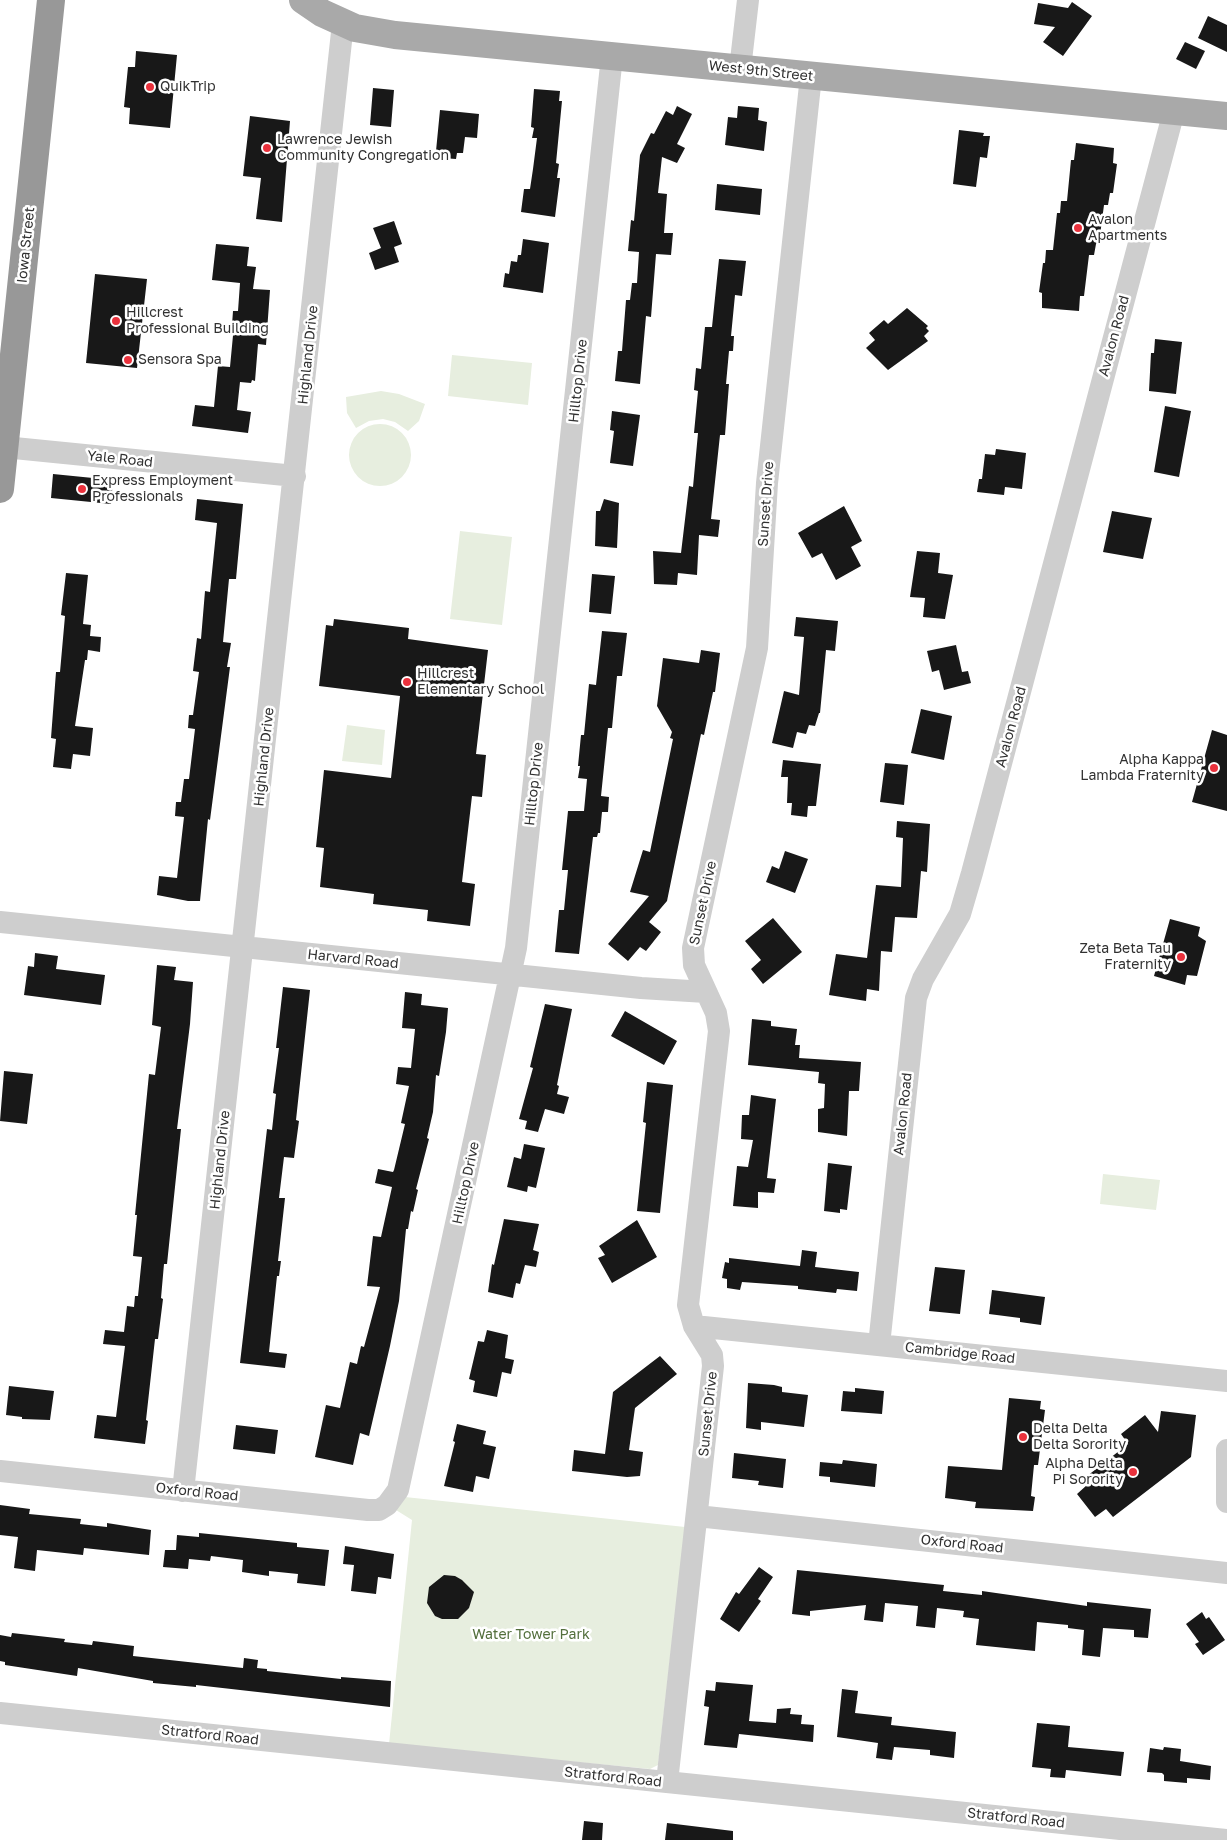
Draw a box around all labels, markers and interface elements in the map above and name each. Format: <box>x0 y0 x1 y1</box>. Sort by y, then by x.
street label: West 9th Street <box>708 57 814 85</box>
place label: QuikTrip <box>160 79 216 95</box>
marker: QuikTrip <box>144 81 156 93</box>
place label: Lawrence Jewish Community Congregation <box>277 132 449 164</box>
marker: Lawrence Jewish Community Congregation <box>261 142 273 154</box>
street label: Iowa Street <box>14 206 38 284</box>
place label: Avalon Apartments <box>1088 212 1167 244</box>
marker: Avalon Apartments <box>1072 222 1084 234</box>
street label: Avalon Road <box>1095 294 1133 378</box>
place label: Hillcrest Professional Building <box>126 305 269 338</box>
street label: Highland Drive <box>294 305 322 405</box>
marker: Hillcrest Professional Building <box>110 315 122 327</box>
street label: Hilltop Drive <box>565 338 591 424</box>
place label: Sensora Spa <box>138 352 222 368</box>
marker: Sensora Spa <box>122 354 134 366</box>
street label: Yale Road <box>86 447 154 471</box>
street label: Sunset Drive <box>755 461 777 547</box>
place label: Express Employment Professionals <box>92 473 233 506</box>
marker: Express Employment Professionals <box>76 483 88 495</box>
place label: Hillcrest Elementary School <box>417 666 544 699</box>
marker: Hillcrest Elementary School <box>401 676 413 688</box>
street label: Avalon Road <box>992 685 1030 769</box>
street label: Highland Drive <box>250 707 278 807</box>
street label: Hilltop Drive <box>521 741 547 827</box>
place label: Alpha Kappa Lambda Fraternity <box>1080 752 1204 784</box>
marker: Alpha Kappa Lambda Fraternity <box>1208 762 1220 774</box>
street label: Sunset Drive <box>686 860 720 946</box>
place label: Zeta Beta Tau Fraternity <box>1079 941 1171 974</box>
street label: Harvard Road <box>307 946 399 972</box>
marker: Zeta Beta Tau Fraternity <box>1175 951 1187 963</box>
street label: Avalon Road <box>890 1072 916 1156</box>
street label: Highland Drive <box>206 1110 234 1210</box>
street label: Hilltop Drive <box>449 1140 483 1226</box>
street label: Cambridge Road <box>904 1339 1016 1367</box>
street label: Sunset Drive <box>695 1371 721 1457</box>
place label: Delta Delta Delta Sorority <box>1033 1421 1126 1454</box>
marker: Delta Delta Delta Sorority <box>1017 1431 1029 1443</box>
place label: Alpha Delta Pi Sorority <box>1045 1456 1123 1488</box>
marker: Alpha Delta Pi Sorority <box>1127 1466 1139 1478</box>
street label: Oxford Road <box>155 1479 239 1505</box>
street label: Oxford Road <box>920 1531 1004 1557</box>
park label: Water Tower Park <box>472 1627 590 1643</box>
street label: Stratford Road <box>160 1722 260 1748</box>
street label: Stratford Road <box>563 1764 663 1790</box>
street label: Stratford Road <box>966 1805 1066 1831</box>

